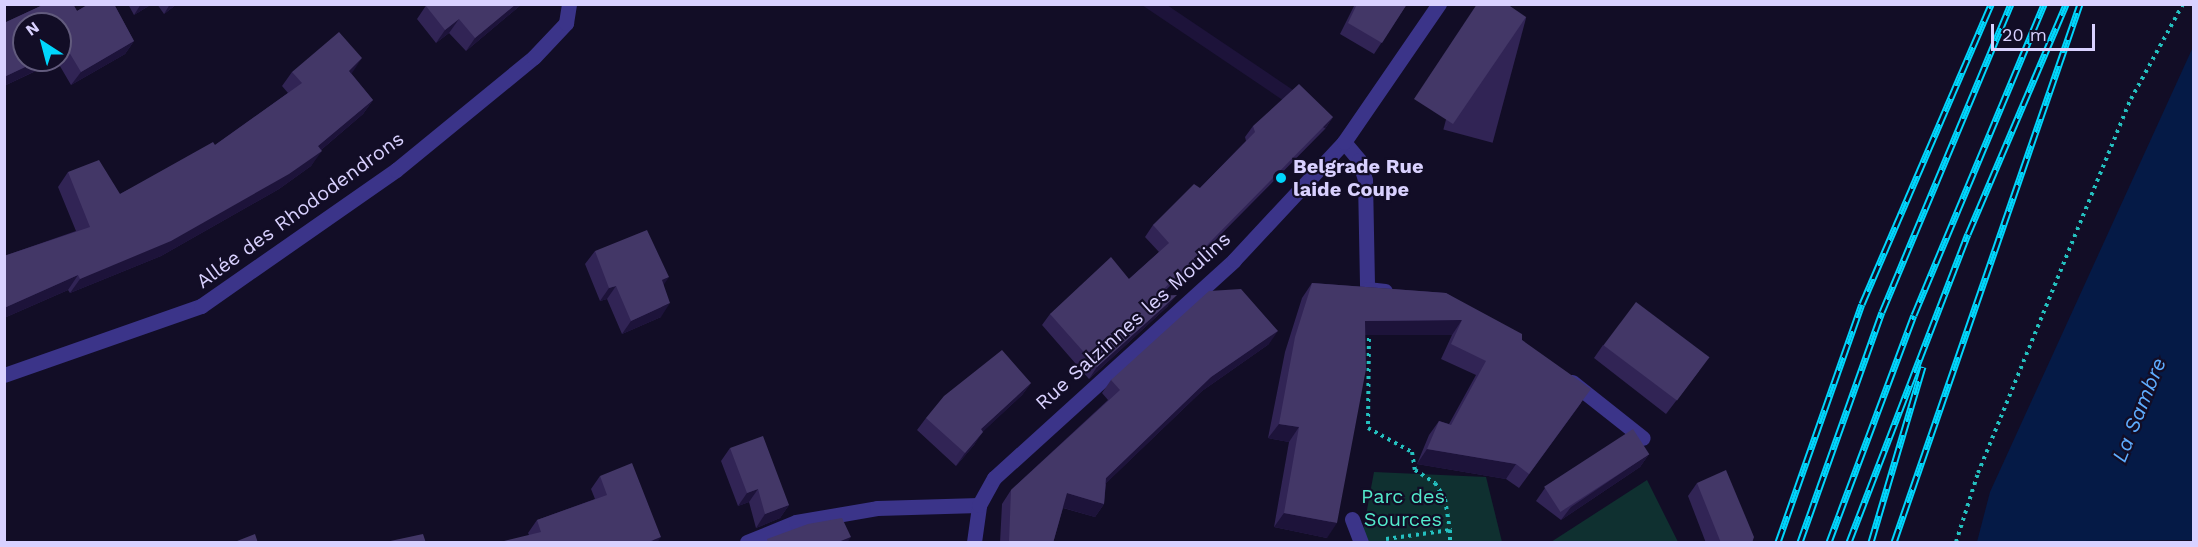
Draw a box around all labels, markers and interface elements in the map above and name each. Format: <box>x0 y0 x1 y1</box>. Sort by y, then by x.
north arrow <box>12 12 72 72</box>
scale bar <box>1994 12 2098 50</box>
text: N <box>22 17 43 40</box>
text: 20 m <box>2002 24 2047 45</box>
street label: Allée des Rhododendrons <box>192 127 408 293</box>
place label: Belgrade Rue laide Coupe <box>1293 154 1423 201</box>
marker: Belgrade Rue laide Coupe <box>1274 171 1288 185</box>
street label: Rue Salzinnes les Moulins <box>1031 227 1235 415</box>
water label: La Sambre <box>2107 354 2171 466</box>
park label: Parc des Sources <box>1361 484 1445 531</box>

